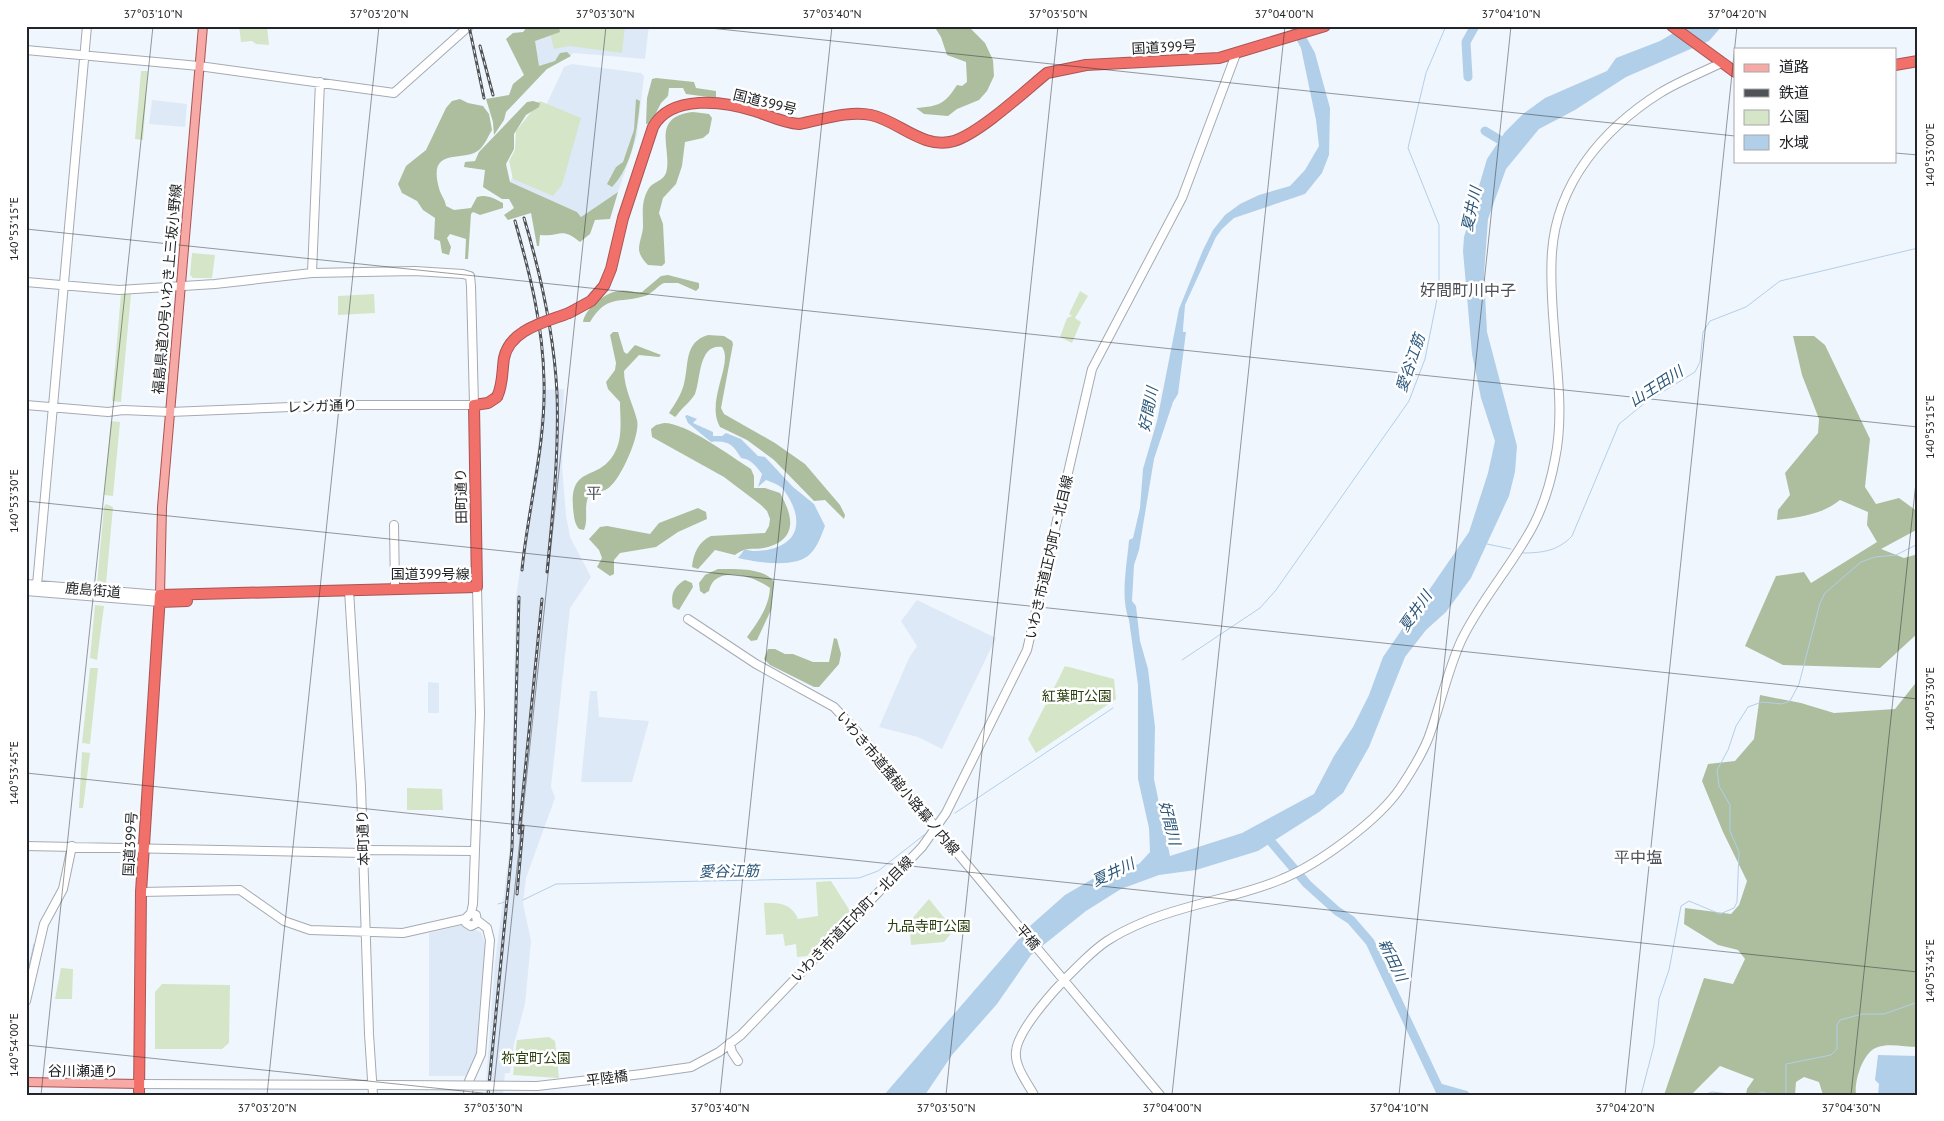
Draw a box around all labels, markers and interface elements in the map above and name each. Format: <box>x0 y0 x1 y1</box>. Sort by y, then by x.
text: 37°03'10"N <box>123 6 183 21</box>
text: 37°03'20"N <box>349 6 409 21</box>
text: 37°03'30"N <box>575 6 635 21</box>
text: 37°03'40"N <box>802 6 862 21</box>
text: 37°03'50"N <box>1028 6 1088 21</box>
text: 37°04'00"N <box>1254 6 1314 21</box>
text: 37°04'10"N <box>1481 6 1541 21</box>
text: 37°04'20"N <box>1707 6 1767 21</box>
street label: 国道399号 <box>1131 36 1197 58</box>
legend <box>1734 48 1896 162</box>
text: 道路 <box>1779 57 1809 76</box>
text: 鉄道 <box>1779 83 1809 102</box>
street label: 国道399号 <box>731 85 799 119</box>
text: 公園 <box>1779 107 1809 126</box>
text: 140°53'00"E <box>1922 123 1937 187</box>
text: 水域 <box>1779 133 1809 152</box>
street label: 福島県道20号いわき上三坂小野線 <box>149 183 185 395</box>
water label: 夏井川 <box>1457 183 1485 233</box>
text: 140°53'15"E <box>6 197 21 261</box>
district label: 好間町川中子 <box>1420 280 1516 300</box>
water label: 愛谷江筋 <box>1391 330 1429 394</box>
water label: 山王田川 <box>1626 361 1688 410</box>
water label: 好間川 <box>1134 383 1162 433</box>
text: 140°53'15"E <box>1922 395 1937 459</box>
street label: レンガ通り <box>287 396 357 416</box>
street label: 田町通り <box>452 468 470 524</box>
text: 140°53'30"E <box>6 469 21 533</box>
street label: いわき市道正内町・北目線 <box>1021 473 1077 641</box>
district label: 平 <box>586 483 602 503</box>
street label: 国道399号線 <box>391 565 469 583</box>
street label: 鹿島街道 <box>64 579 122 601</box>
water label: 夏井川 <box>1394 585 1437 635</box>
text: 140°53'30"E <box>1922 667 1937 731</box>
park label: 紅葉町公園 <box>1042 687 1112 705</box>
street label: いわき市道搔槌小路幕ノ内線 <box>833 708 963 858</box>
text: 140°53'45"E <box>6 741 21 805</box>
water label: 好間川 <box>1155 799 1185 849</box>
street label: 本町通り <box>353 810 373 866</box>
street label: 国道399号 <box>119 811 141 877</box>
district label: 平中塩 <box>1614 847 1662 867</box>
street label: いわき市道正内町・北目線 <box>787 852 917 986</box>
water label: 夏井川 <box>1089 853 1139 890</box>
water label: 愛谷江筋 <box>699 861 761 881</box>
park label: 九品寺町公園 <box>887 917 971 935</box>
street label: 平橋 <box>1012 920 1044 954</box>
water label: 新田川 <box>1375 936 1412 986</box>
text: 140°53'45"E <box>1922 939 1937 1003</box>
text: 140°54'00"E <box>6 1013 21 1077</box>
park label: 祢宜町公園 <box>501 1049 571 1067</box>
street label: 谷川瀬通り <box>48 1062 118 1080</box>
street label: 平陸橋 <box>585 1067 629 1089</box>
text: 37°03'20"N <box>237 1100 297 1115</box>
text: 37°03'30"N <box>463 1100 523 1115</box>
text: 37°03'40"N <box>690 1100 750 1115</box>
text: 37°03'50"N <box>916 1100 976 1115</box>
text: 37°04'00"N <box>1142 1100 1202 1115</box>
text: 37°04'10"N <box>1369 1100 1429 1115</box>
text: 37°04'20"N <box>1595 1100 1655 1115</box>
text: 37°04'30"N <box>1821 1100 1881 1115</box>

